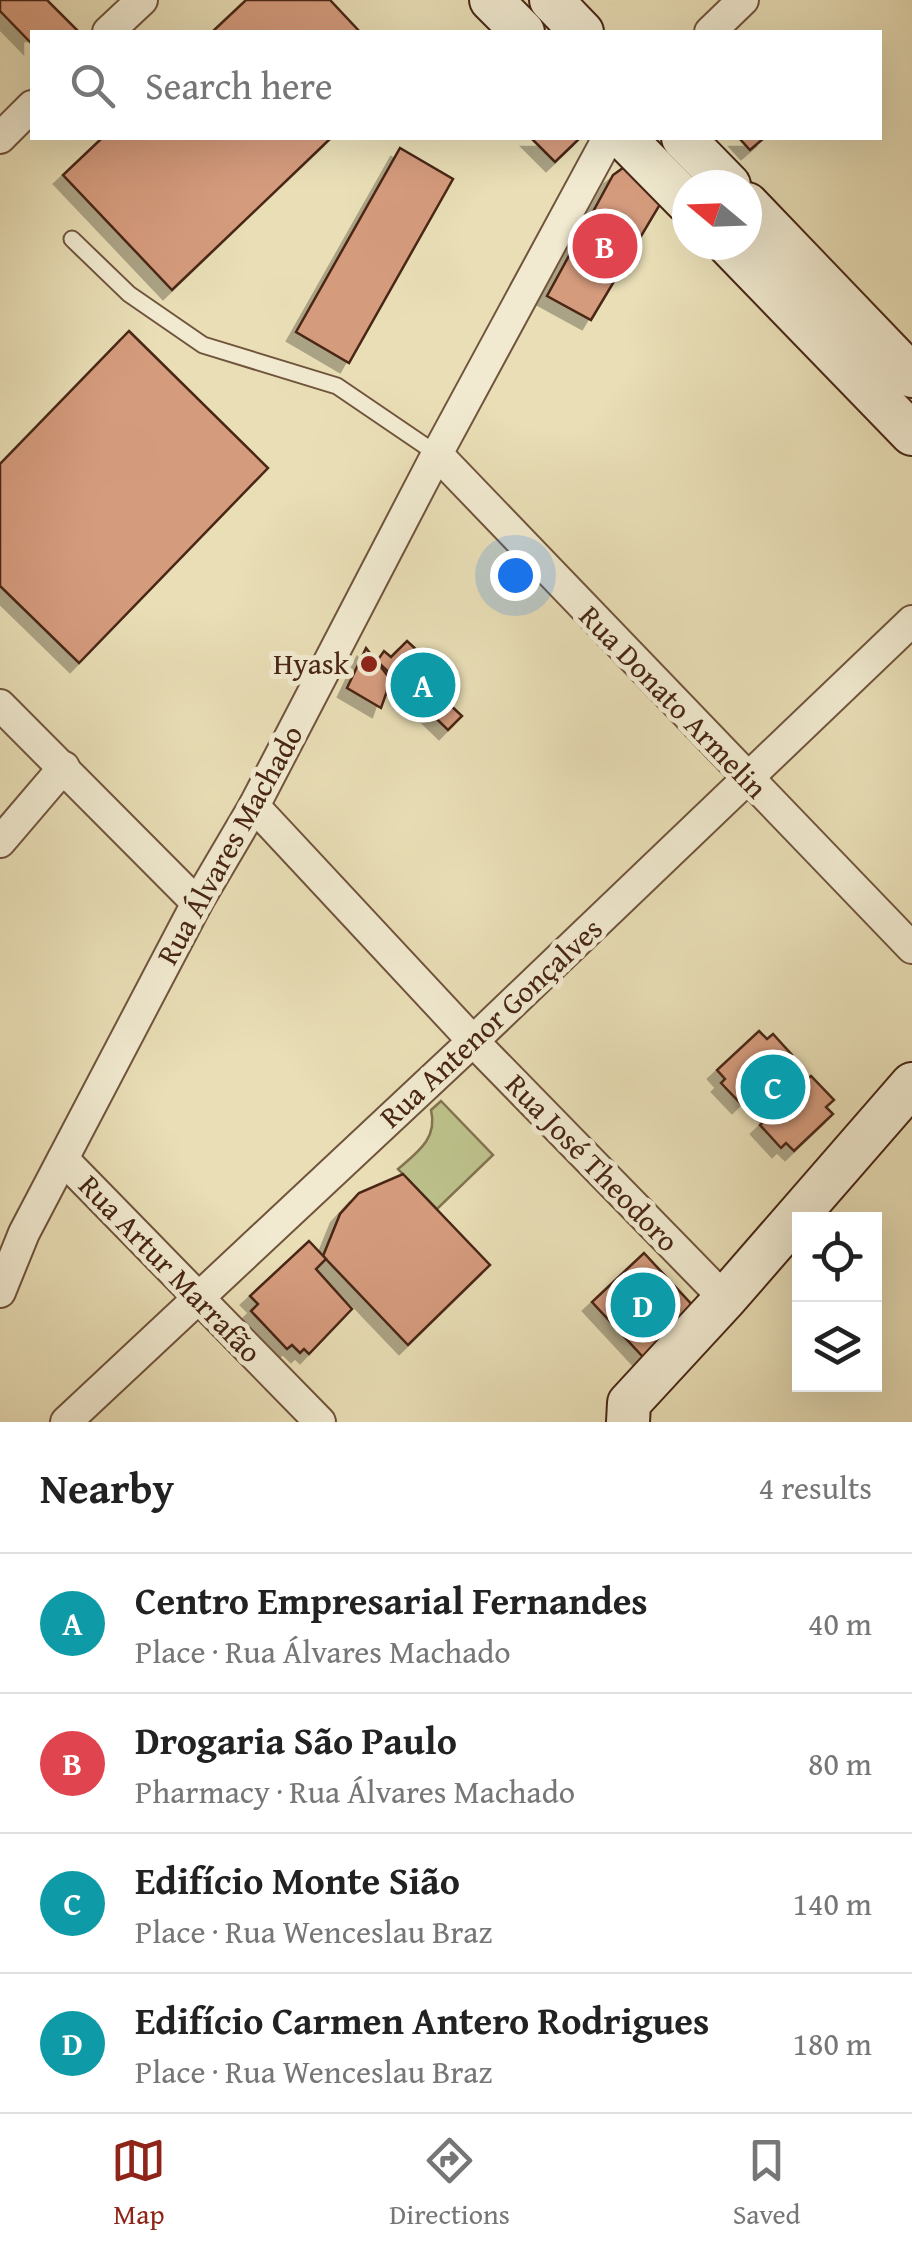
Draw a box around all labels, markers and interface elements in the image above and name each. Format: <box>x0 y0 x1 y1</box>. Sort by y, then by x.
search box <box>30 30 882 140</box>
text: Search here <box>145 57 333 113</box>
icon: search <box>65 58 120 113</box>
north arrow <box>672 170 762 260</box>
pin: B <box>572 208 638 284</box>
your location <box>490 550 541 601</box>
street label: Rua Donato Armelin <box>570 595 778 808</box>
place label: Hyask <box>273 641 350 685</box>
pin: A <box>390 648 456 722</box>
marker: Hyask <box>358 653 380 675</box>
street label: Rua Álvares Machado <box>145 717 313 972</box>
street label: Rua Antenor Gonçalves <box>369 907 612 1138</box>
pin: C <box>740 1050 806 1124</box>
street label: Rua José Theodoro <box>496 1063 690 1261</box>
street label: Rua Artur Marrafão <box>69 1164 272 1372</box>
map controls <box>792 1212 882 1392</box>
button: locate <box>792 1212 882 1302</box>
pin: D <box>610 1268 676 1342</box>
button: layers <box>792 1302 882 1392</box>
text: Nearby <box>40 1457 174 1518</box>
text: 4 results <box>759 1464 872 1511</box>
text: Centro Empresarial Fernandes <box>135 1572 648 1628</box>
text: A <box>62 1600 83 1647</box>
text: 40 m <box>808 1600 872 1647</box>
text: Place · Rua Álvares Machado <box>135 1628 511 1675</box>
text: Drogaria São Paulo <box>135 1712 457 1768</box>
text: B <box>63 1740 82 1787</box>
text: 80 m <box>808 1740 872 1787</box>
text: Pharmacy · Rua Álvares Machado <box>135 1768 575 1815</box>
text: Edifício Monte Sião <box>135 1852 460 1908</box>
text: C <box>63 1880 82 1927</box>
text: 140 m <box>793 1880 872 1927</box>
text: Place · Rua Wenceslau Braz <box>135 1908 492 1955</box>
text: Edifício Carmen Antero Rodrigues <box>135 1992 709 2048</box>
text: D <box>62 2020 83 2067</box>
text: 180 m <box>793 2020 872 2067</box>
text: Place · Rua Wenceslau Braz <box>135 2048 492 2095</box>
tab: Map <box>111 2133 166 2234</box>
tab: Directions <box>389 2133 510 2234</box>
tab: Saved <box>733 2133 801 2234</box>

